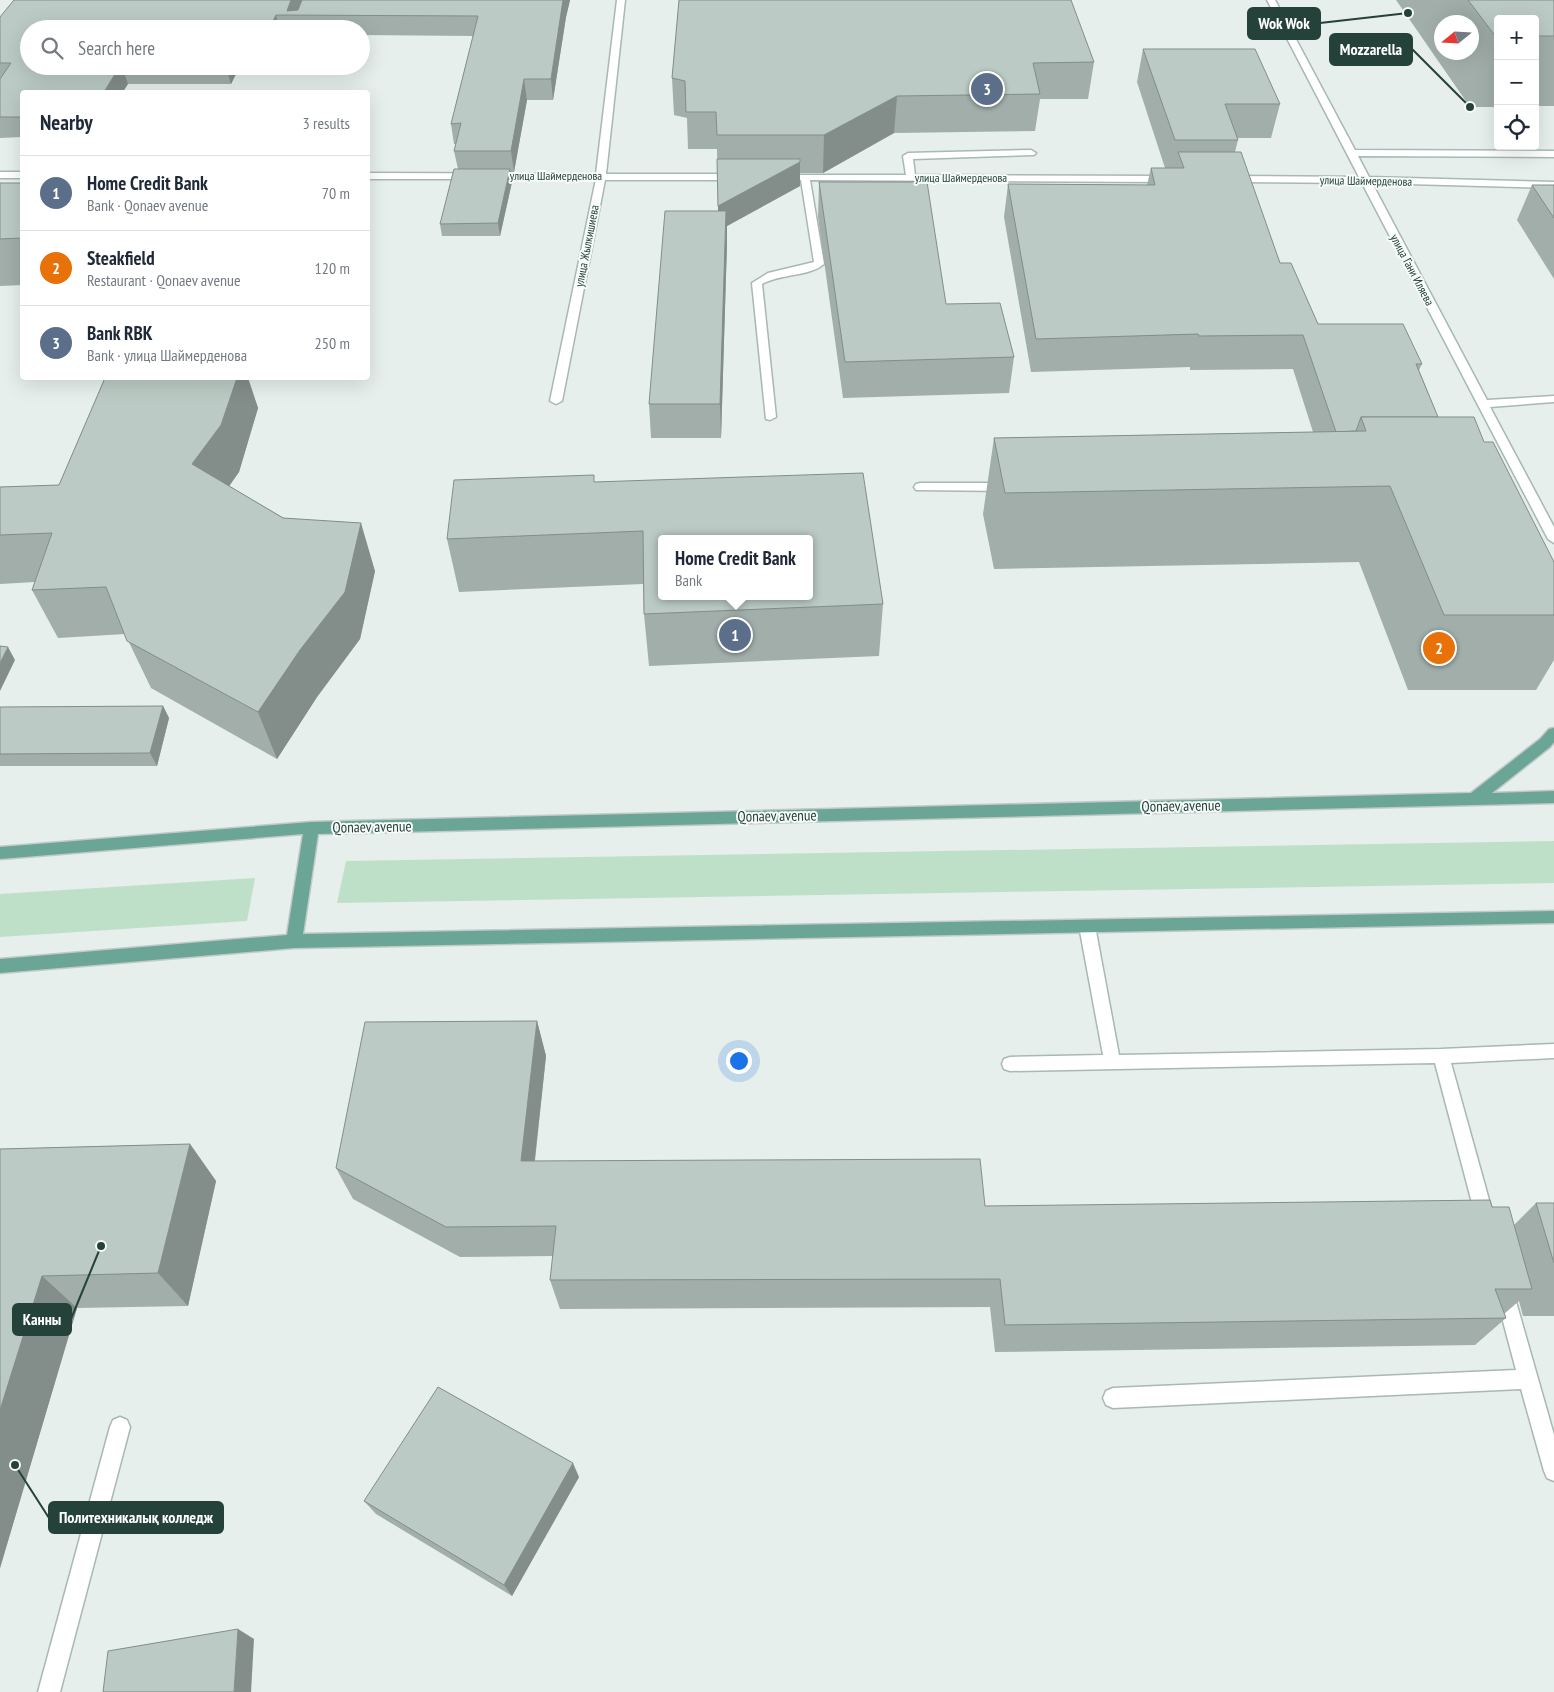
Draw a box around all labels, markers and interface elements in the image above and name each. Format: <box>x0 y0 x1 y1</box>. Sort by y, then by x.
callout: Wok Wok <box>1248 8 1320 39</box>
text: Wok Wok <box>1257 13 1310 33</box>
north arrow <box>1434 15 1479 60</box>
map controls <box>1494 15 1539 150</box>
button: + <box>1494 15 1539 60</box>
search box <box>20 20 370 75</box>
icon: search <box>38 34 66 62</box>
callout: Mozzarella <box>1330 34 1412 65</box>
text: Search here <box>78 36 155 60</box>
text: Mozzarella <box>1340 39 1403 59</box>
button: − <box>1494 60 1539 105</box>
pin: 3 <box>971 70 1003 108</box>
button: locate <box>1494 105 1539 150</box>
text: Nearby <box>40 109 93 136</box>
text: 3 results <box>303 113 350 133</box>
street label: улица Шаймерденова <box>510 168 602 183</box>
street label: улица Шаймерденова <box>915 170 1007 185</box>
text: Home Credit Bank <box>87 171 208 195</box>
street label: улица Шаймерденова <box>1320 172 1412 189</box>
text: 1 <box>52 183 60 203</box>
text: 70 m <box>322 183 350 203</box>
text: Bank · Qonaev avenue <box>87 195 208 215</box>
street label: улица Жылкишиева <box>571 203 602 288</box>
street label: улица Гани Иляева <box>1387 231 1438 308</box>
text: Steakfield <box>87 246 155 270</box>
text: 2 <box>52 258 60 278</box>
text: 120 m <box>315 258 350 278</box>
text: Restaurant · Qonaev avenue <box>87 270 241 290</box>
text: Bank RBK <box>87 321 153 345</box>
text: 3 <box>52 333 60 353</box>
text: 250 m <box>315 333 350 353</box>
text: Bank · улица Шаймерденова <box>87 345 247 365</box>
popup <box>658 535 813 600</box>
text: Home Credit Bank <box>675 546 796 570</box>
text: Bank <box>675 570 702 590</box>
pin: 1 <box>719 616 751 654</box>
pin: 2 <box>1423 629 1455 667</box>
street label: Qonaev avenue <box>1141 795 1221 816</box>
street label: Qonaev avenue <box>737 805 817 826</box>
street label: Qonaev avenue <box>332 816 412 837</box>
your location <box>726 1048 752 1074</box>
callout: Канны <box>13 1304 71 1335</box>
text: Канны <box>23 1309 61 1329</box>
callout: Политехникалық колледж <box>49 1502 223 1533</box>
text: Политехникалық колледж <box>59 1507 214 1527</box>

